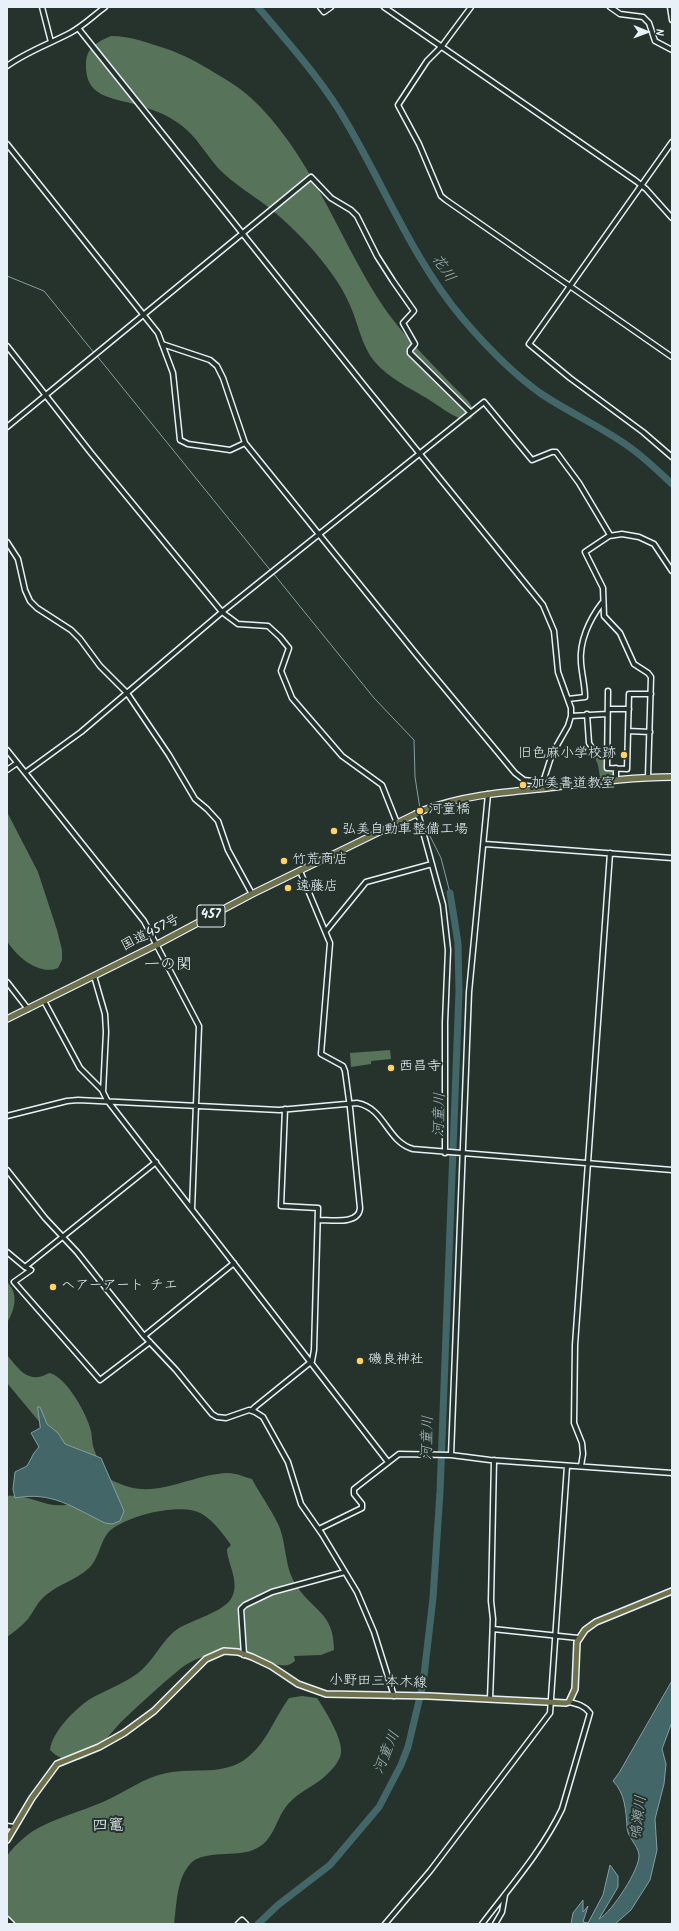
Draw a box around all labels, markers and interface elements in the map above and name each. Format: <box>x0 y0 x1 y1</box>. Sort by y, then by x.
north arrow <box>627 12 667 52</box>
text: N <box>650 29 668 36</box>
water label: 花川 <box>426 252 458 286</box>
place label: 旧色麻小学校跡 <box>518 747 616 763</box>
marker: 旧色麻小学校跡 <box>619 750 629 760</box>
place label: 加美書道教室 <box>531 777 615 793</box>
marker: 加美書道教室 <box>518 780 528 790</box>
place label: 河童橋 <box>428 803 470 819</box>
marker: 河童橋 <box>415 806 425 816</box>
place label: 弘美自動車整備工場 <box>342 823 468 839</box>
marker: 弘美自動車整備工場 <box>329 826 339 836</box>
place label: 竹荒商店 <box>292 853 348 869</box>
marker: 竹荒商店 <box>279 856 289 866</box>
place label: 遠藤店 <box>296 880 338 896</box>
marker: 遠藤店 <box>283 883 293 893</box>
road number: 457 <box>197 905 225 927</box>
street label: 国道457号 <box>119 912 183 956</box>
district label: 一の関 <box>144 956 192 976</box>
place label: 西昌寺 <box>399 1060 441 1076</box>
marker: 西昌寺 <box>386 1063 396 1073</box>
water label: 河童川 <box>431 1092 451 1138</box>
place label: ヘアーアート チエ <box>61 1279 177 1295</box>
marker: ヘアーアート チエ <box>48 1282 58 1292</box>
place label: 磯良神社 <box>368 1353 424 1369</box>
marker: 磯良神社 <box>355 1356 365 1366</box>
water label: 河童川 <box>419 1415 439 1461</box>
street label: 小野田三本木線 <box>329 1673 427 1693</box>
water label: 河童川 <box>371 1729 405 1777</box>
water label: 鳴瀬川 <box>628 1795 652 1841</box>
district label: 四竃 <box>92 1817 124 1837</box>

